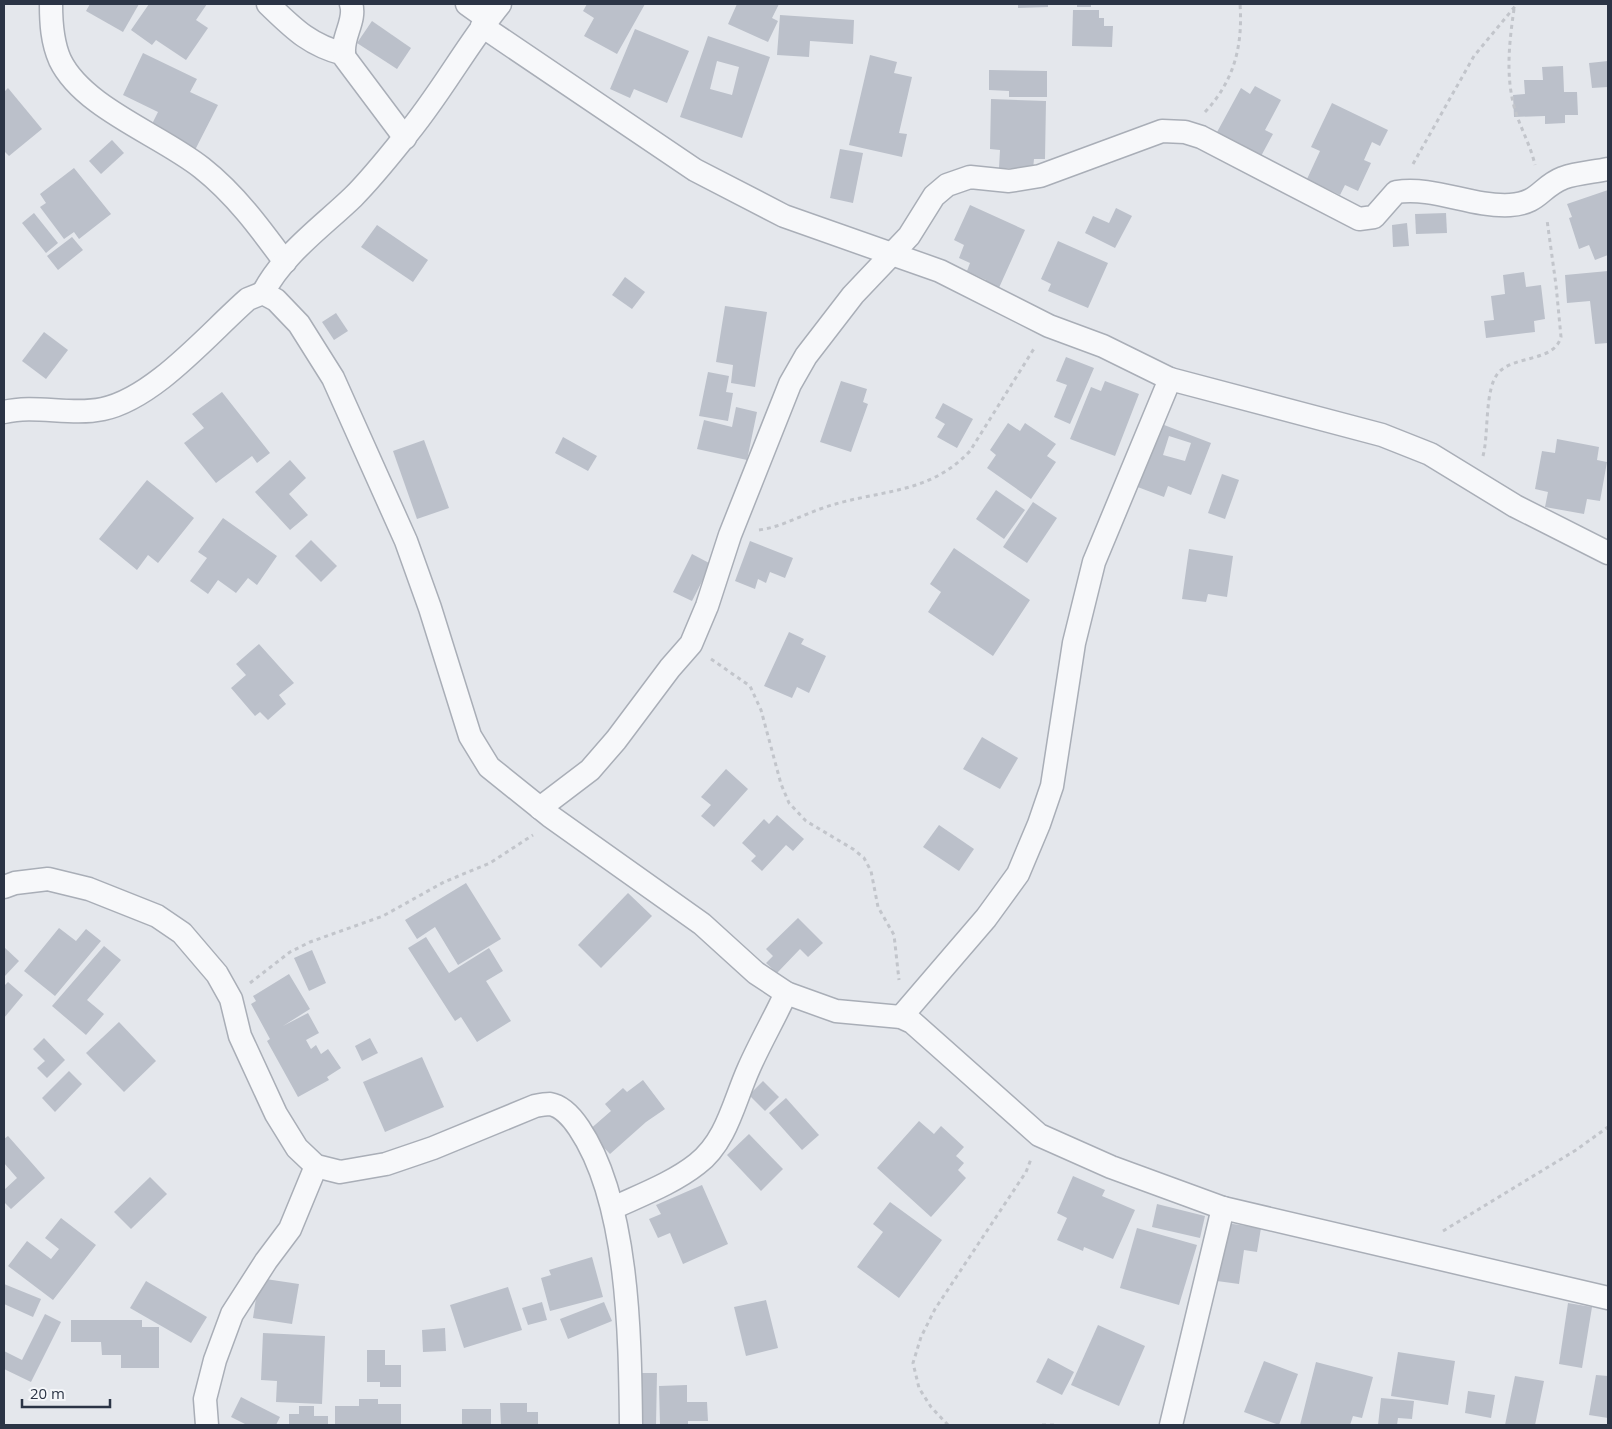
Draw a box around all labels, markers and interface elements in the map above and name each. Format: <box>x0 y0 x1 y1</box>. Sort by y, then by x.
scale bar <box>22 1376 110 1408</box>
text: 20 m <box>30 1383 65 1403</box>

